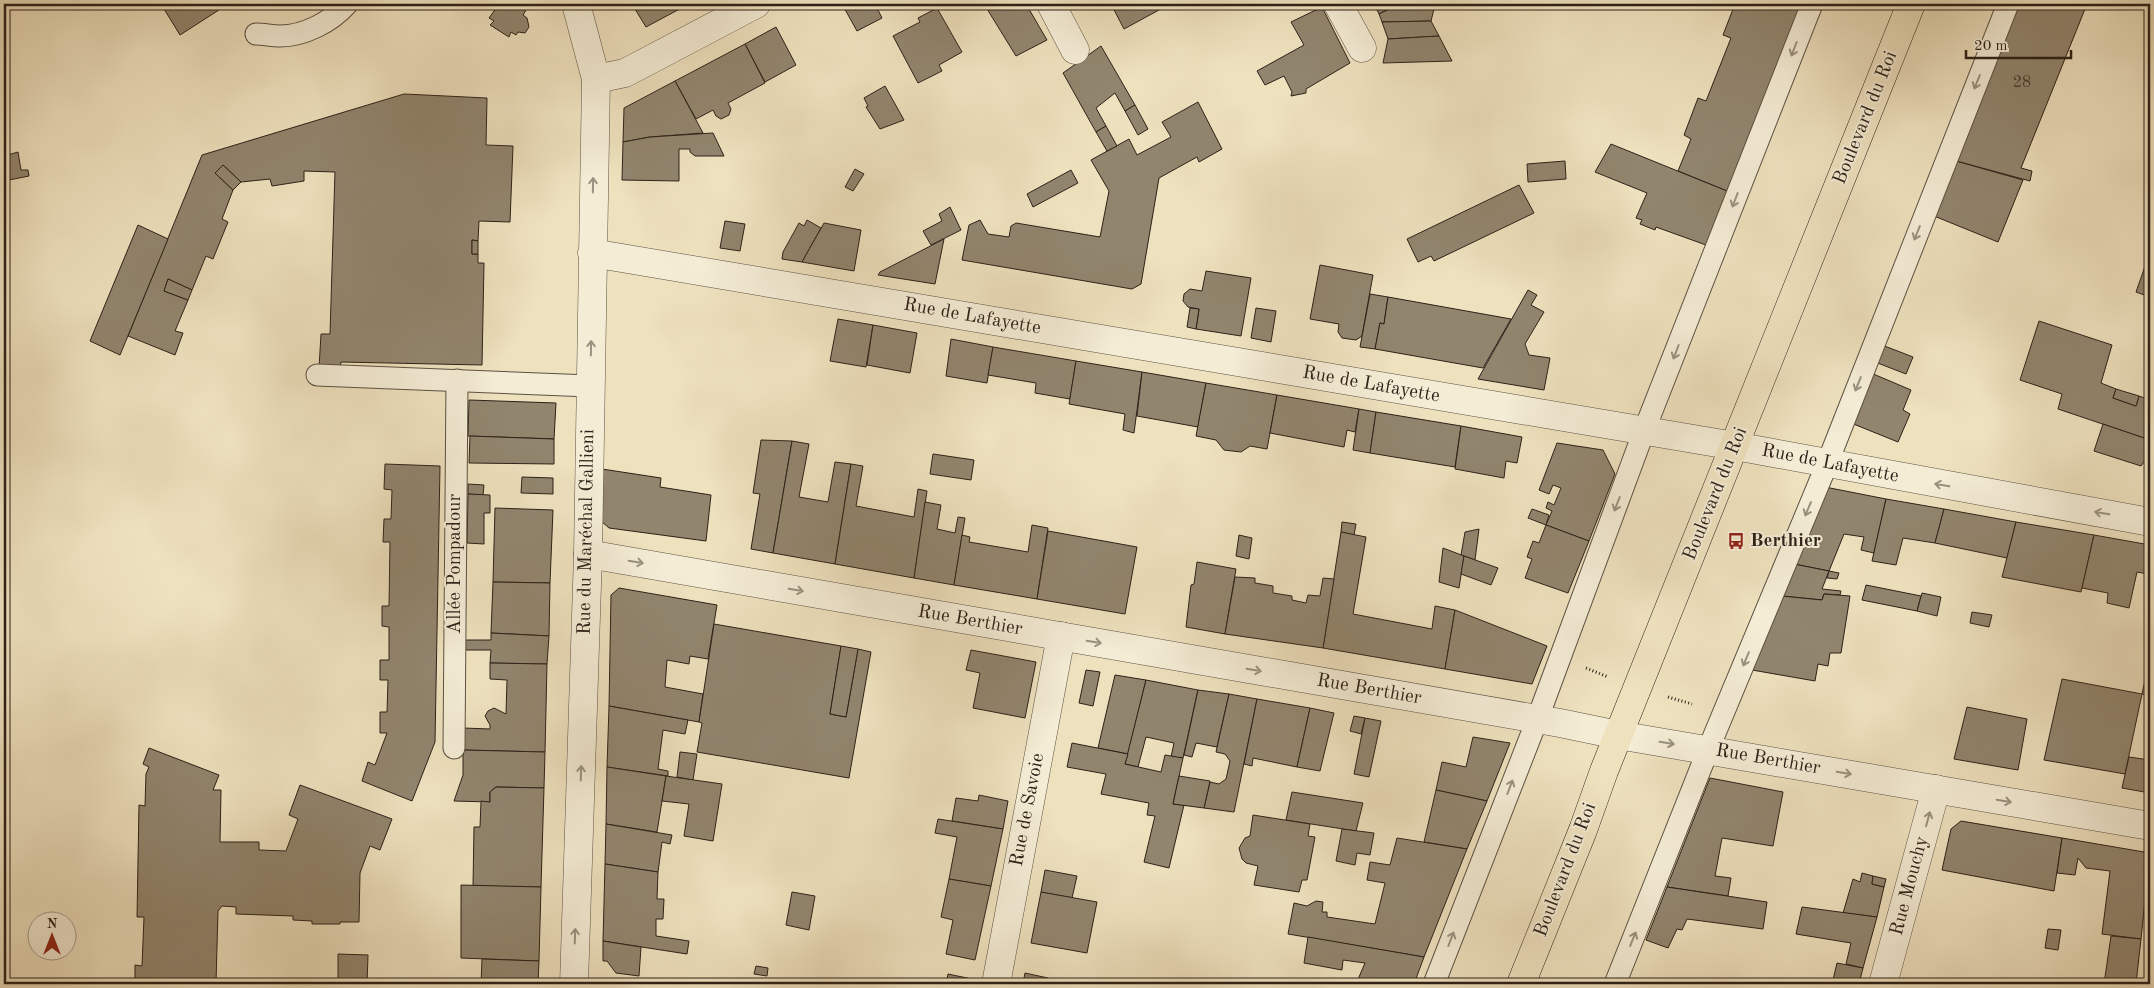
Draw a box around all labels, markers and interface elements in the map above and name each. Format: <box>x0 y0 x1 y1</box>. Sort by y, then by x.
scale bar <box>1966 28 2072 60</box>
text: 20 m <box>1974 39 2008 54</box>
one-way arrow <box>1789 41 1798 56</box>
street label: Boulevard du Roi <box>1831 49 1901 187</box>
one-way arrow <box>1972 74 1981 89</box>
house number: 28 <box>2013 75 2031 91</box>
one-way arrow <box>589 178 598 194</box>
one-way arrow <box>1730 192 1739 208</box>
one-way arrow <box>1912 225 1922 240</box>
street label: Rue de Lafayette <box>902 296 1042 338</box>
one-way arrow <box>586 340 595 356</box>
one-way arrow <box>1670 344 1680 359</box>
street label: Rue de Lafayette <box>1301 364 1441 406</box>
one-way arrow <box>1852 376 1862 391</box>
street label: Boulevard du Roi <box>1681 425 1751 563</box>
street label: Rue du Maréchal Gallieni <box>576 429 598 635</box>
street label: Rue de Lafayette <box>1760 441 1900 487</box>
one-way arrow <box>1935 479 1951 489</box>
street label: Allée Pompadour <box>446 494 465 634</box>
one-way arrow <box>1612 496 1621 511</box>
one-way arrow <box>1803 501 1812 516</box>
one-way arrow <box>2095 508 2111 518</box>
bus stop icon: Berthier <box>1726 531 1746 551</box>
place label: Berthier <box>1750 532 1821 551</box>
one-way arrow <box>628 558 644 568</box>
one-way arrow <box>788 586 804 596</box>
street label: Rue Berthier <box>916 602 1024 640</box>
one-way arrow <box>1086 638 1102 648</box>
one-way arrow <box>1740 651 1750 666</box>
one-way arrow <box>1246 666 1262 676</box>
street label: Rue Berthier <box>1315 671 1423 709</box>
one-way arrow <box>1658 738 1674 748</box>
street label: Rue Berthier <box>1714 741 1822 779</box>
street label: Rue de Savoie <box>1008 752 1048 868</box>
one-way arrow <box>576 765 585 781</box>
one-way arrow <box>1836 769 1852 779</box>
one-way arrow <box>1506 780 1515 796</box>
one-way arrow <box>1996 796 2012 806</box>
street label: Boulevard du Roi <box>1532 800 1600 940</box>
one-way arrow <box>1923 811 1933 827</box>
street label: Rue Mouchy <box>1888 834 1932 938</box>
north arrow <box>28 910 78 960</box>
text: N <box>47 917 58 931</box>
one-way arrow <box>571 928 580 944</box>
one-way arrow <box>1447 932 1457 947</box>
one-way arrow <box>1629 932 1638 947</box>

